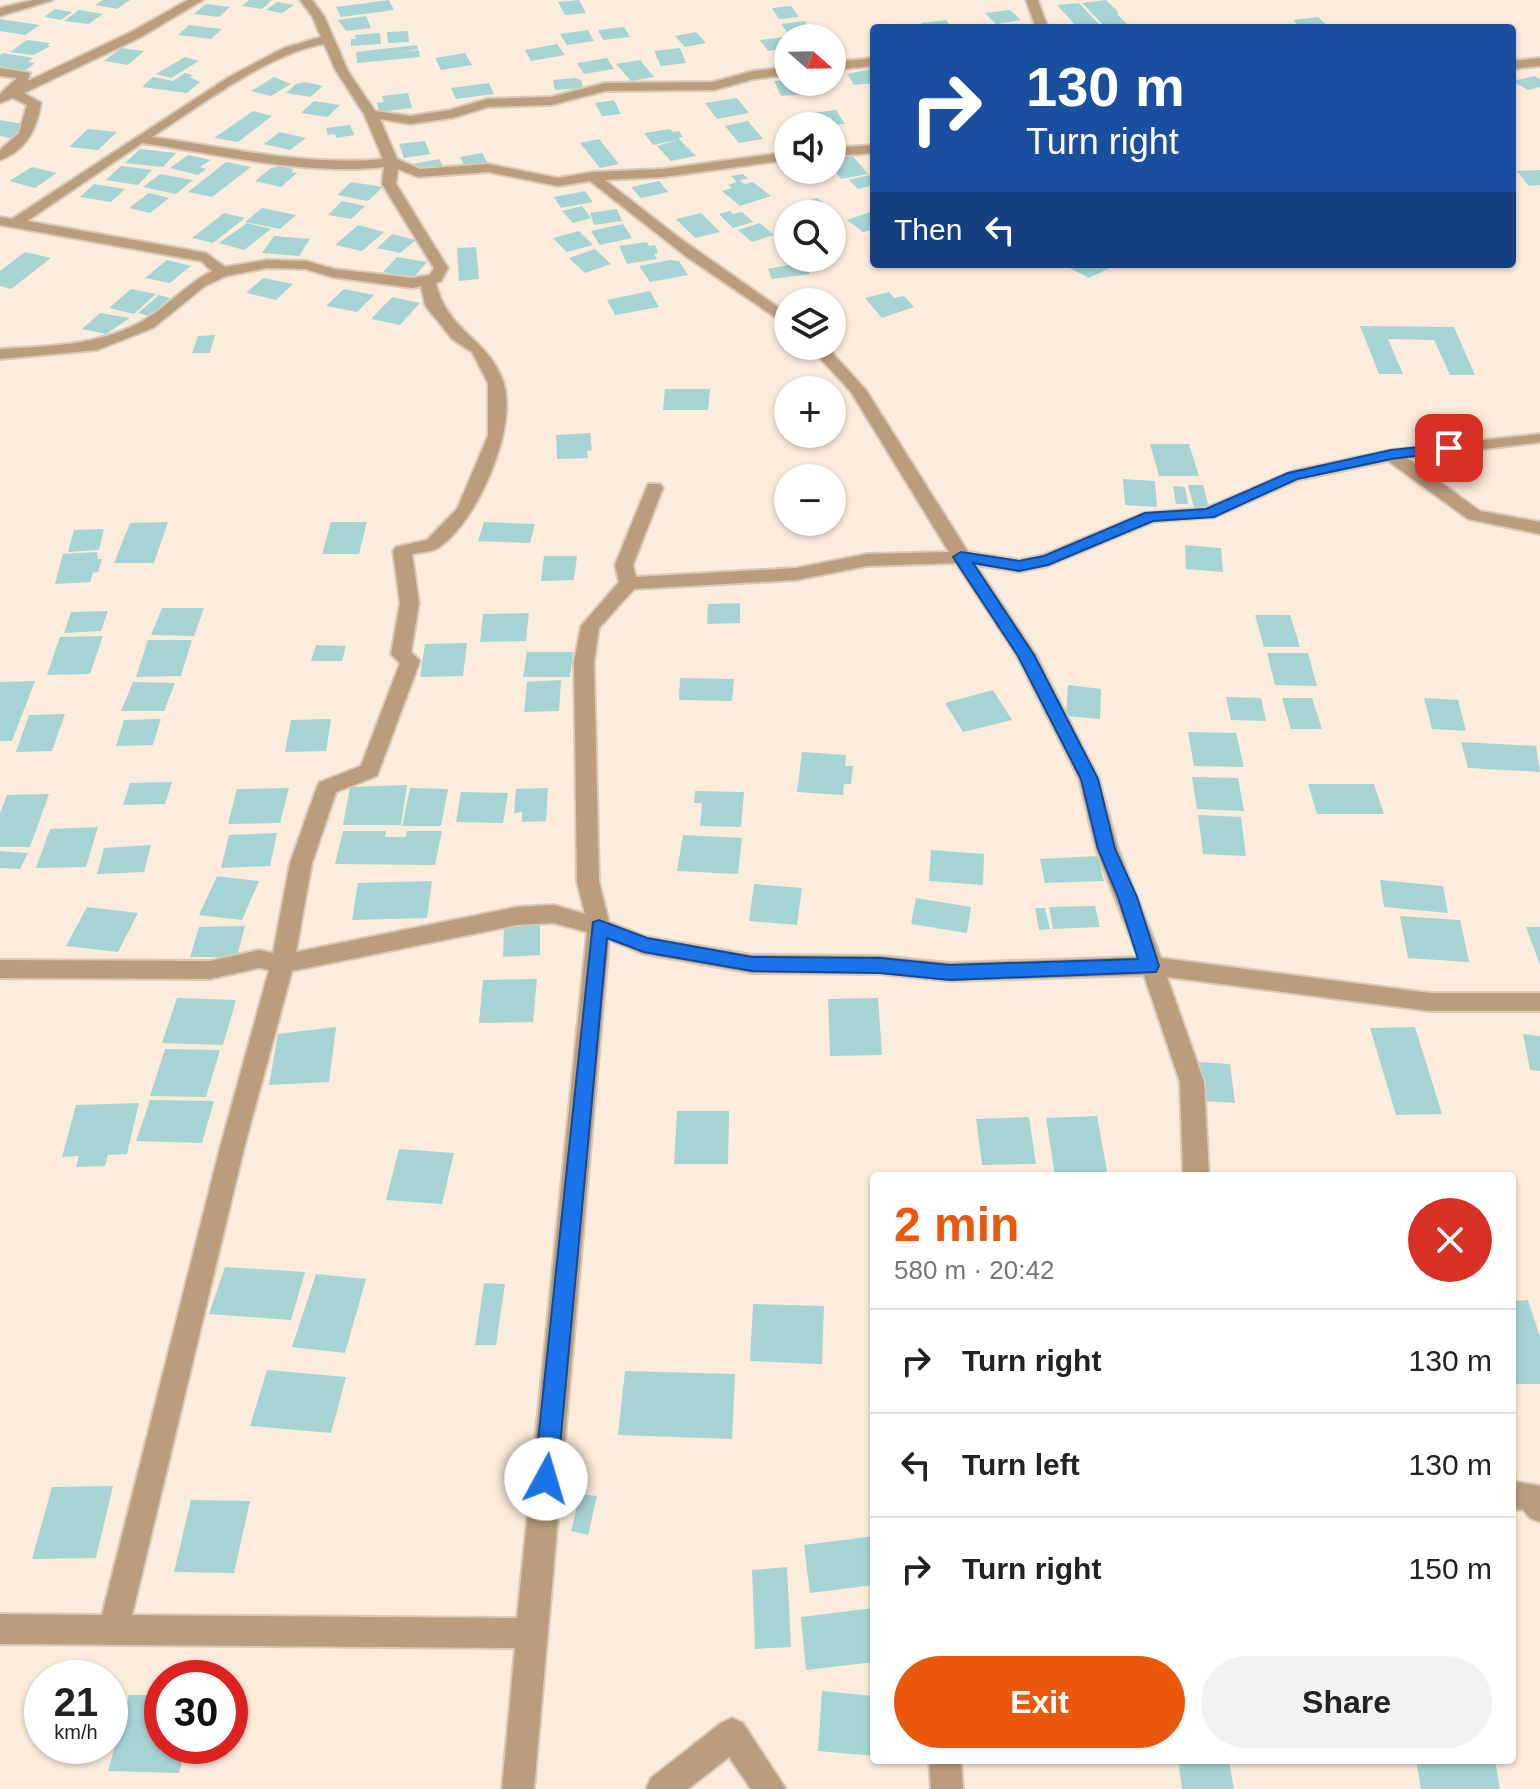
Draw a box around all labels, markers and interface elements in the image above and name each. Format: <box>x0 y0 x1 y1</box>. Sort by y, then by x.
north arrow <box>774 24 846 96</box>
map controls <box>774 24 846 536</box>
text: 130 m <box>1026 55 1185 118</box>
icon: right <box>894 56 998 160</box>
button: sound <box>774 112 846 184</box>
text: Turn right <box>1026 121 1179 162</box>
button: search <box>774 200 846 272</box>
icon: left <box>978 208 1022 252</box>
text: Then <box>894 213 962 246</box>
button: layers <box>774 288 846 360</box>
button: + <box>774 376 846 448</box>
pin <box>1415 414 1483 482</box>
icon: arrive <box>1427 426 1471 470</box>
button: − <box>774 464 846 536</box>
text: 2 min <box>894 1198 1019 1251</box>
button: close <box>1408 1198 1492 1282</box>
text: 580 m · 20:42 <box>894 1255 1054 1285</box>
icon: right <box>894 1339 938 1383</box>
text: Turn right <box>962 1344 1101 1377</box>
text: 130 m <box>1409 1344 1492 1377</box>
position arrow <box>504 1437 588 1521</box>
icon: left <box>894 1443 938 1487</box>
text: Turn left <box>962 1448 1080 1481</box>
text: 130 m <box>1409 1448 1492 1481</box>
icon: right <box>894 1547 938 1591</box>
text: Turn right <box>962 1552 1101 1585</box>
text: 150 m <box>1409 1552 1492 1585</box>
button: Exit <box>894 1656 1185 1748</box>
button: Share <box>1201 1656 1492 1748</box>
speed limit sign: 30 <box>144 1660 248 1764</box>
text: 21 <box>54 1680 98 1724</box>
text: km/h <box>54 1721 98 1743</box>

